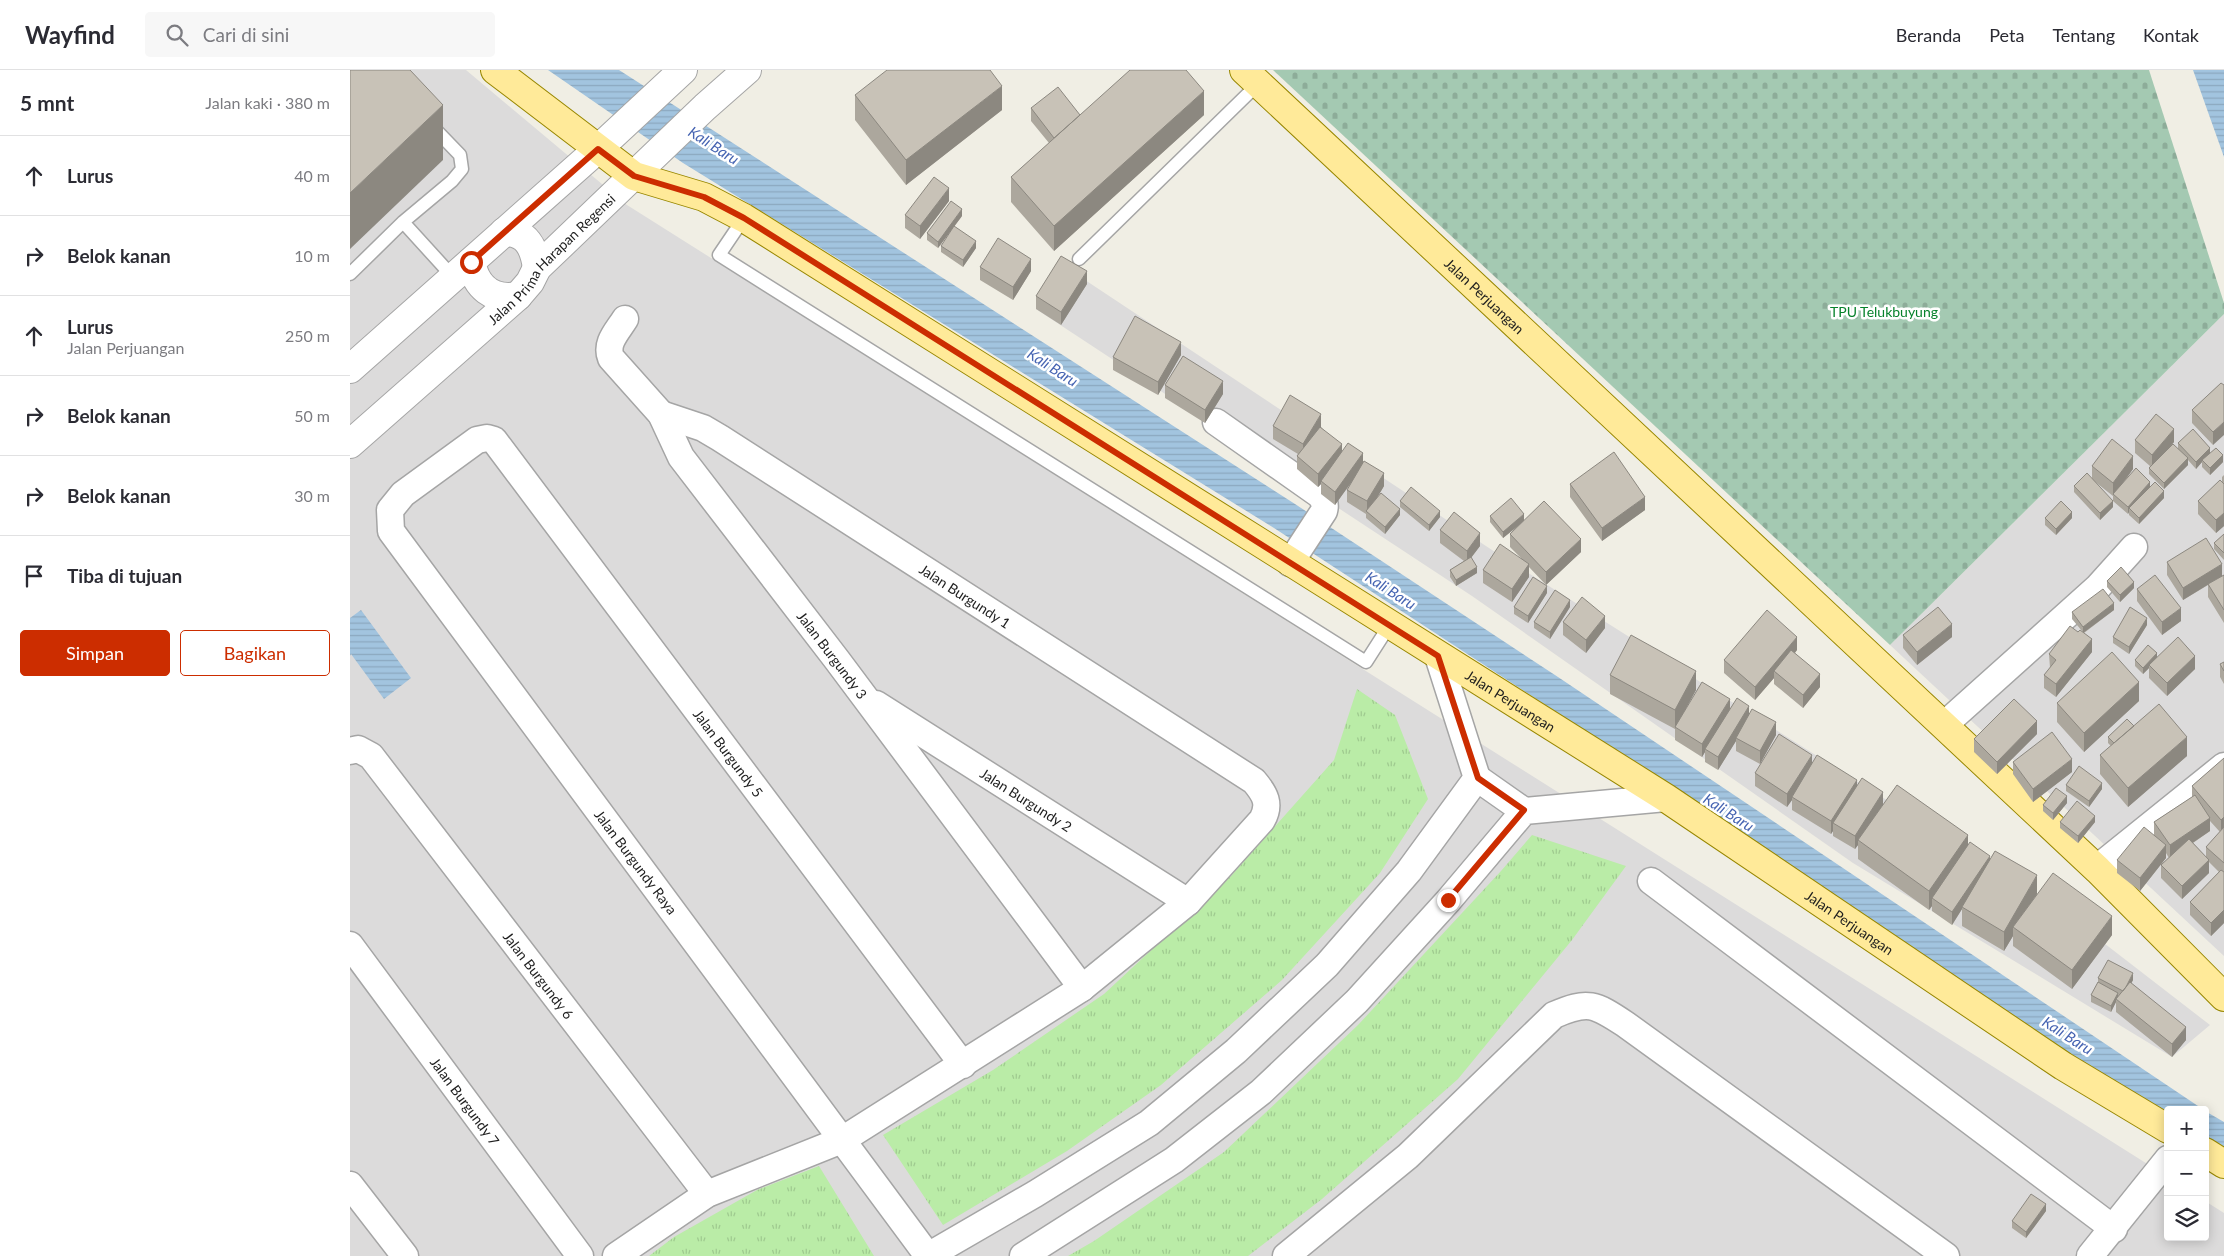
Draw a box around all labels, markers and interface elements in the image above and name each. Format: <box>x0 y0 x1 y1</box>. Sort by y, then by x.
search box <box>145 12 495 57</box>
text: Wayfind <box>25 20 115 49</box>
icon: search <box>163 21 191 49</box>
text: Cari di sini <box>203 23 289 46</box>
text: Beranda <box>1896 24 1961 46</box>
text: Peta <box>1989 24 2024 46</box>
text: Tentang <box>2052 24 2115 46</box>
text: Kontak <box>2143 24 2199 46</box>
text: 5 mnt <box>20 90 74 115</box>
text: Jalan kaki · 380 m <box>205 93 330 112</box>
water label: Kali Baru <box>685 122 743 168</box>
icon: ahead <box>20 162 48 190</box>
text: Lurus <box>67 164 113 187</box>
text: 40 m <box>294 166 330 185</box>
street label: Jalan Prima Harapan Regensi <box>484 190 618 328</box>
icon: right <box>20 242 48 270</box>
text: Belok kanan <box>67 244 171 267</box>
text: 10 m <box>294 246 330 265</box>
route start <box>460 251 483 274</box>
street label: Jalan Perjuangan <box>1441 254 1528 337</box>
park label: TPU Telukbuyung <box>1830 303 1938 320</box>
text: Lurus <box>67 315 113 338</box>
icon: ahead <box>20 322 48 350</box>
text: 250 m <box>285 326 330 345</box>
text: Jalan Perjuangan <box>67 338 184 357</box>
water label: Kali Baru <box>1024 344 1082 390</box>
icon: right <box>20 402 48 430</box>
text: Belok kanan <box>67 404 171 427</box>
text: 50 m <box>294 406 330 425</box>
icon: right <box>20 482 48 510</box>
text: Belok kanan <box>67 484 171 507</box>
text: 30 m <box>294 486 330 505</box>
street label: Jalan Burgundy 1 <box>916 560 1014 632</box>
icon: arrive <box>20 562 48 590</box>
text: Tiba di tujuan <box>67 564 182 587</box>
water label: Kali Baru <box>1362 567 1420 613</box>
street label: Jalan Burgundy 3 <box>794 608 871 702</box>
button: Simpan <box>20 630 170 676</box>
button: Bagikan <box>180 630 330 676</box>
street label: Jalan Perjuangan <box>1463 666 1559 735</box>
street label: Jalan Burgundy 5 <box>690 706 767 800</box>
street label: Jalan Burgundy 2 <box>977 764 1075 835</box>
water label: Kali Baru <box>1700 789 1758 835</box>
street label: Jalan Burgundy Raya <box>591 806 681 918</box>
street label: Jalan Perjuangan <box>1802 886 1897 958</box>
route end <box>1437 889 1460 912</box>
street label: Jalan Burgundy 6 <box>500 928 578 1022</box>
water label: Kali Baru <box>2039 1012 2097 1058</box>
street label: Jalan Burgundy 7 <box>427 1054 503 1148</box>
map controls <box>2164 1106 2209 1241</box>
button: + <box>2164 1106 2209 1151</box>
button: − <box>2164 1151 2209 1196</box>
button: layers <box>2164 1196 2209 1241</box>

